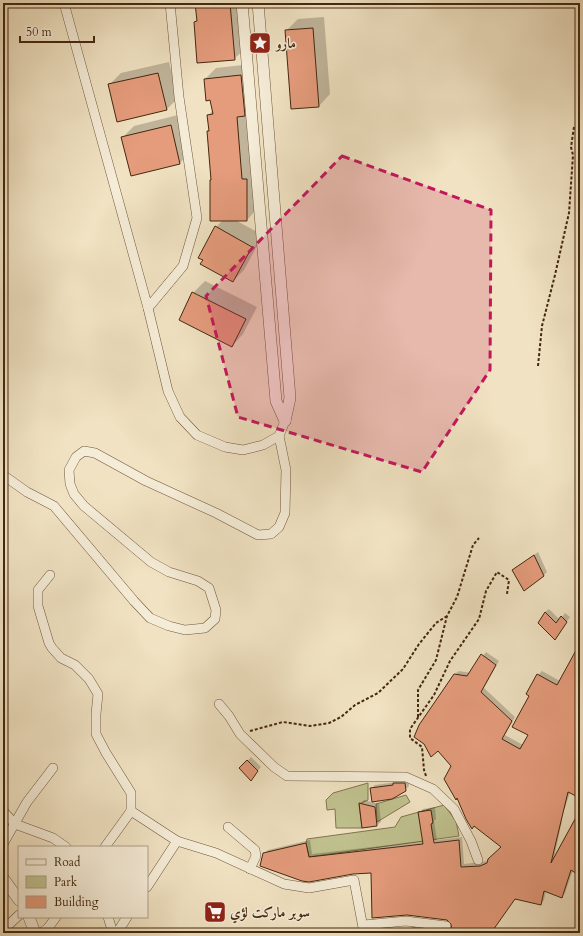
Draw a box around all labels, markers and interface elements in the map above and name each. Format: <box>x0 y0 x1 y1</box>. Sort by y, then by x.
scale bar <box>20 18 94 44</box>
text: 50 m <box>26 24 53 40</box>
place icon: مارو <box>247 30 273 56</box>
place label: مارو <box>274 34 296 53</box>
legend <box>18 846 148 918</box>
text: Road <box>54 854 81 870</box>
text: Park <box>54 874 78 890</box>
text: Building <box>54 894 99 910</box>
supermarket icon: سوبر ماركت لؤي <box>202 899 228 925</box>
place label: سوبر ماركت لؤي <box>230 903 310 924</box>

